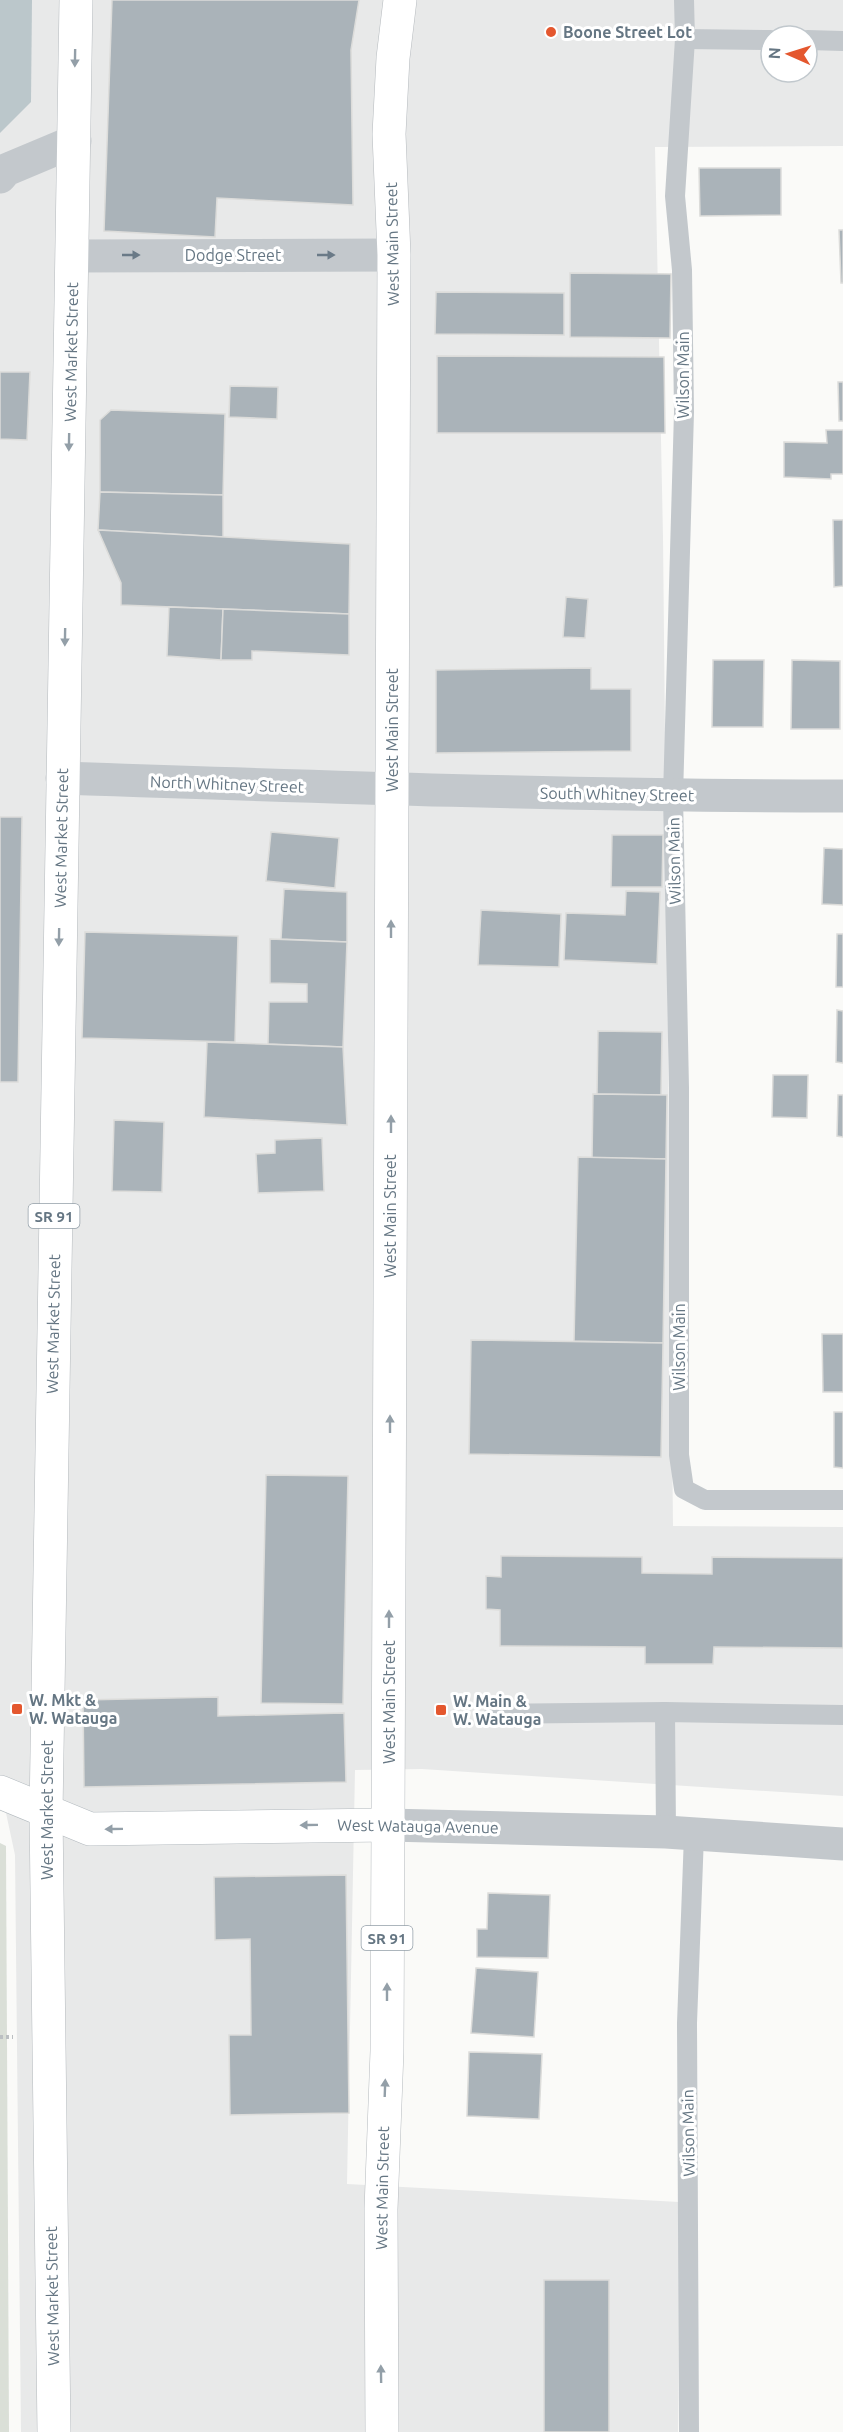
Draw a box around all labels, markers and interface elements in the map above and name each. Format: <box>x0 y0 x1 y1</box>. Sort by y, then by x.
place label: Boone Street Lot <box>563 23 692 41</box>
north arrow <box>759 24 819 84</box>
marker: Boone Street Lot <box>544 25 558 39</box>
text: N <box>765 47 783 60</box>
one-way arrow <box>70 49 80 68</box>
street label: West Main Street <box>382 181 402 306</box>
street label: Dodge Street <box>185 246 282 264</box>
one-way arrow <box>317 250 336 260</box>
one-way arrow <box>122 251 141 260</box>
street label: West Market Street <box>61 281 81 422</box>
street label: Wilson Main <box>674 331 692 419</box>
one-way arrow <box>64 433 73 452</box>
one-way arrow <box>60 628 69 647</box>
street label: West Main Street <box>383 667 401 792</box>
street label: West Market Street <box>51 767 71 908</box>
street label: North Whitney Street <box>150 772 305 796</box>
street label: South Whitney Street <box>540 784 695 804</box>
street label: Wilson Main <box>664 817 684 905</box>
one-way arrow <box>386 920 396 939</box>
one-way arrow <box>54 928 64 947</box>
one-way arrow <box>386 1115 396 1134</box>
street label: West Main Street <box>381 1153 399 1278</box>
road number: SR 91 <box>28 1204 80 1228</box>
street label: West Market Street <box>43 1253 63 1394</box>
street label: Wilson Main <box>670 1303 688 1391</box>
one-way arrow <box>385 1415 395 1434</box>
one-way arrow <box>384 1610 394 1629</box>
street label: West Main Street <box>380 1639 398 1764</box>
place label: W. Mkt & W. Watauga <box>29 1691 117 1727</box>
place label: W. Main & W. Watauga <box>453 1692 541 1728</box>
marker: W. Mkt & W. Watauga <box>10 1702 24 1716</box>
marker: W. Main & W. Watauga <box>434 1703 448 1717</box>
street label: West Market Street <box>38 1739 56 1880</box>
street label: West Watauga Avenue <box>337 1816 499 1836</box>
one-way arrow <box>299 1820 318 1830</box>
one-way arrow <box>104 1824 123 1833</box>
road number: SR 91 <box>362 1926 412 1950</box>
one-way arrow <box>382 1983 392 2002</box>
one-way arrow <box>381 2078 390 2097</box>
street label: Wilson Main <box>678 2089 698 2177</box>
street label: West Main Street <box>372 2125 392 2250</box>
street label: West Market Street <box>42 2225 62 2366</box>
one-way arrow <box>376 2364 385 2383</box>

